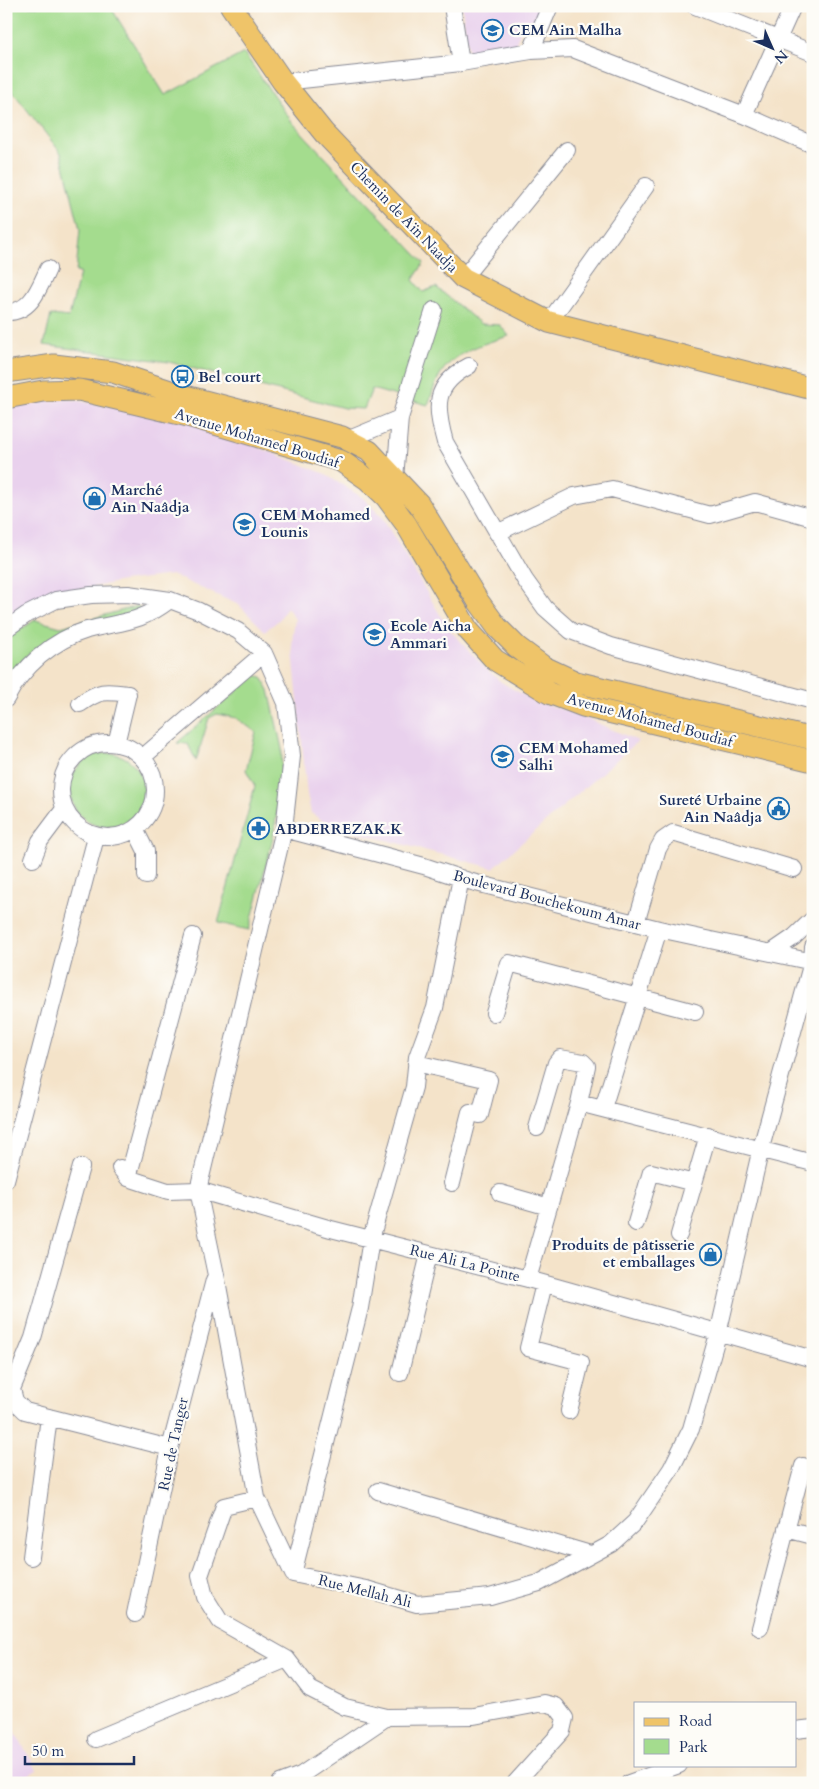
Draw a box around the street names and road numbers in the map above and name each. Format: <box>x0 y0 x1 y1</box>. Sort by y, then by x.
street label: Chemin de Aïn Naadja <box>346 157 463 277</box>
street label: Avenue Mohamed Boudiaf <box>172 403 344 473</box>
street label: Avenue Mohamed Boudiaf <box>565 688 737 752</box>
street label: Boulevard Bouchekoum Amar <box>451 865 644 935</box>
street label: Rue Ali La Pointe <box>408 1240 522 1286</box>
street label: Rue de Tanger <box>153 1395 193 1493</box>
street label: Rue Mellah Ali <box>316 1570 414 1612</box>

